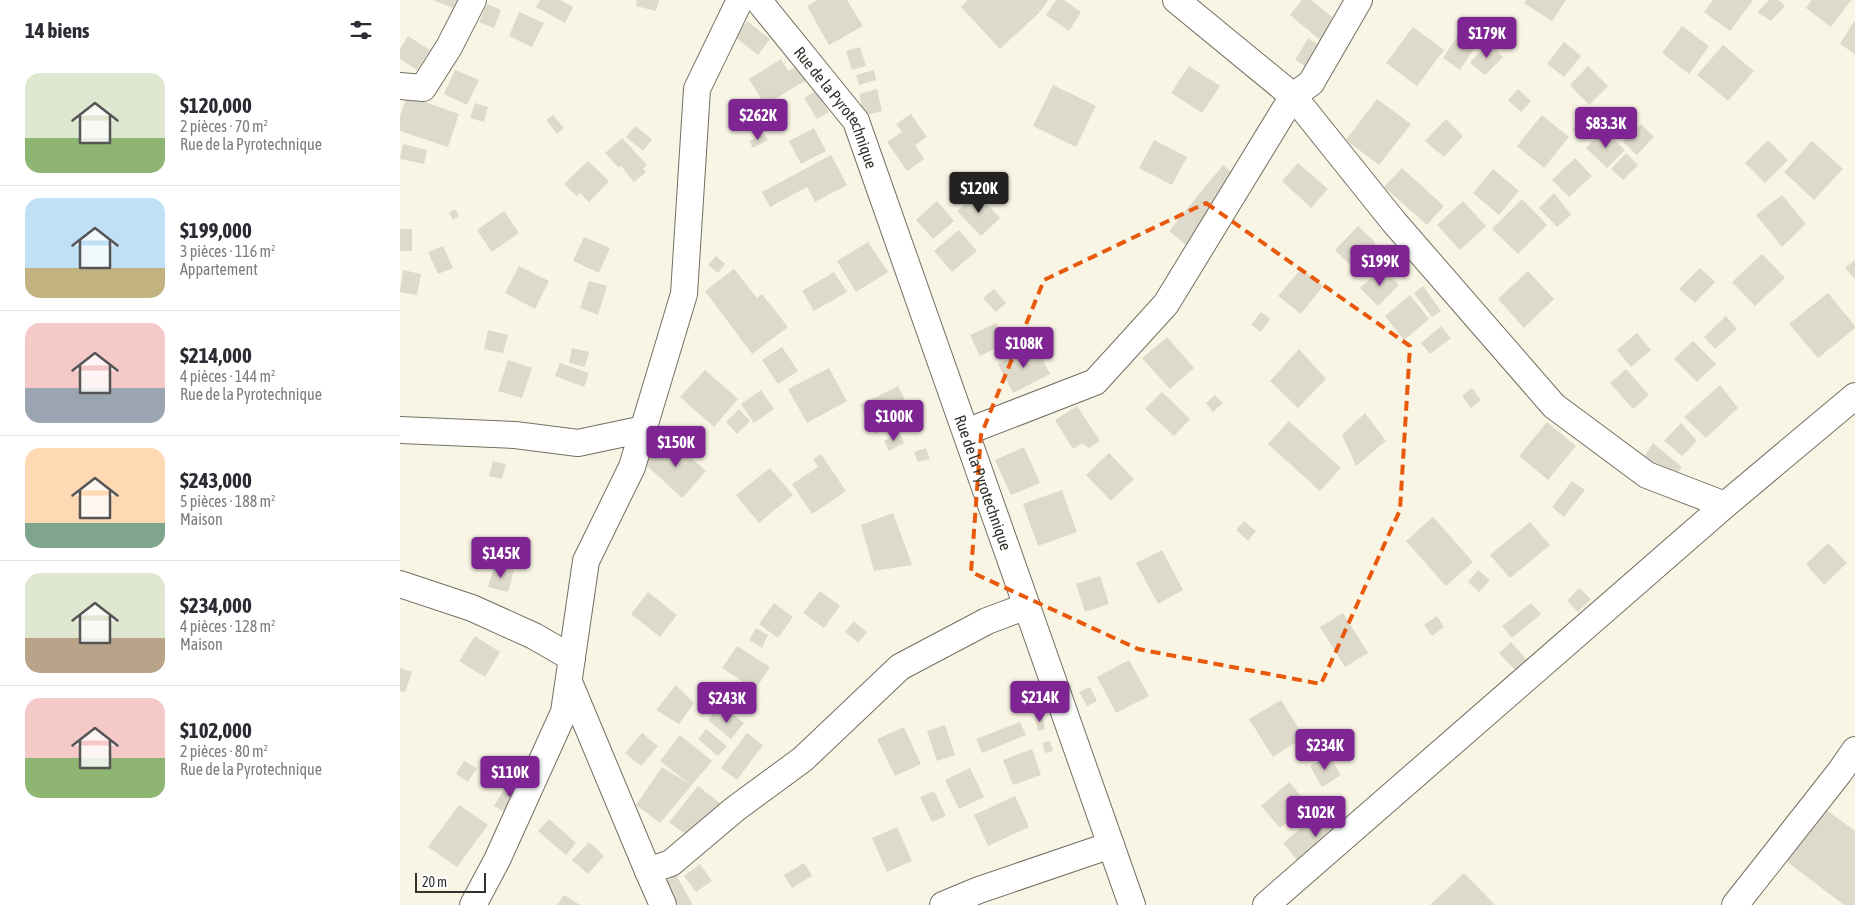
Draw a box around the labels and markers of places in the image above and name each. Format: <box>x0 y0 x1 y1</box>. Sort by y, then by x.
pin: $179K <box>1452 17 1522 59</box>
pin: $262K <box>723 98 793 141</box>
pin: $83.3K <box>1565 106 1647 149</box>
pin: $120K <box>944 172 1014 214</box>
pin: $199K <box>1345 244 1415 287</box>
pin: $108K <box>989 326 1059 369</box>
pin: $100K <box>859 400 929 442</box>
pin: $150K <box>641 426 711 468</box>
pin: $145K <box>466 536 536 579</box>
pin: $214K <box>1005 680 1075 723</box>
pin: $243K <box>692 682 762 724</box>
pin: $234K <box>1290 728 1360 771</box>
pin: $110K <box>475 756 545 798</box>
pin: $102K <box>1281 796 1351 838</box>

